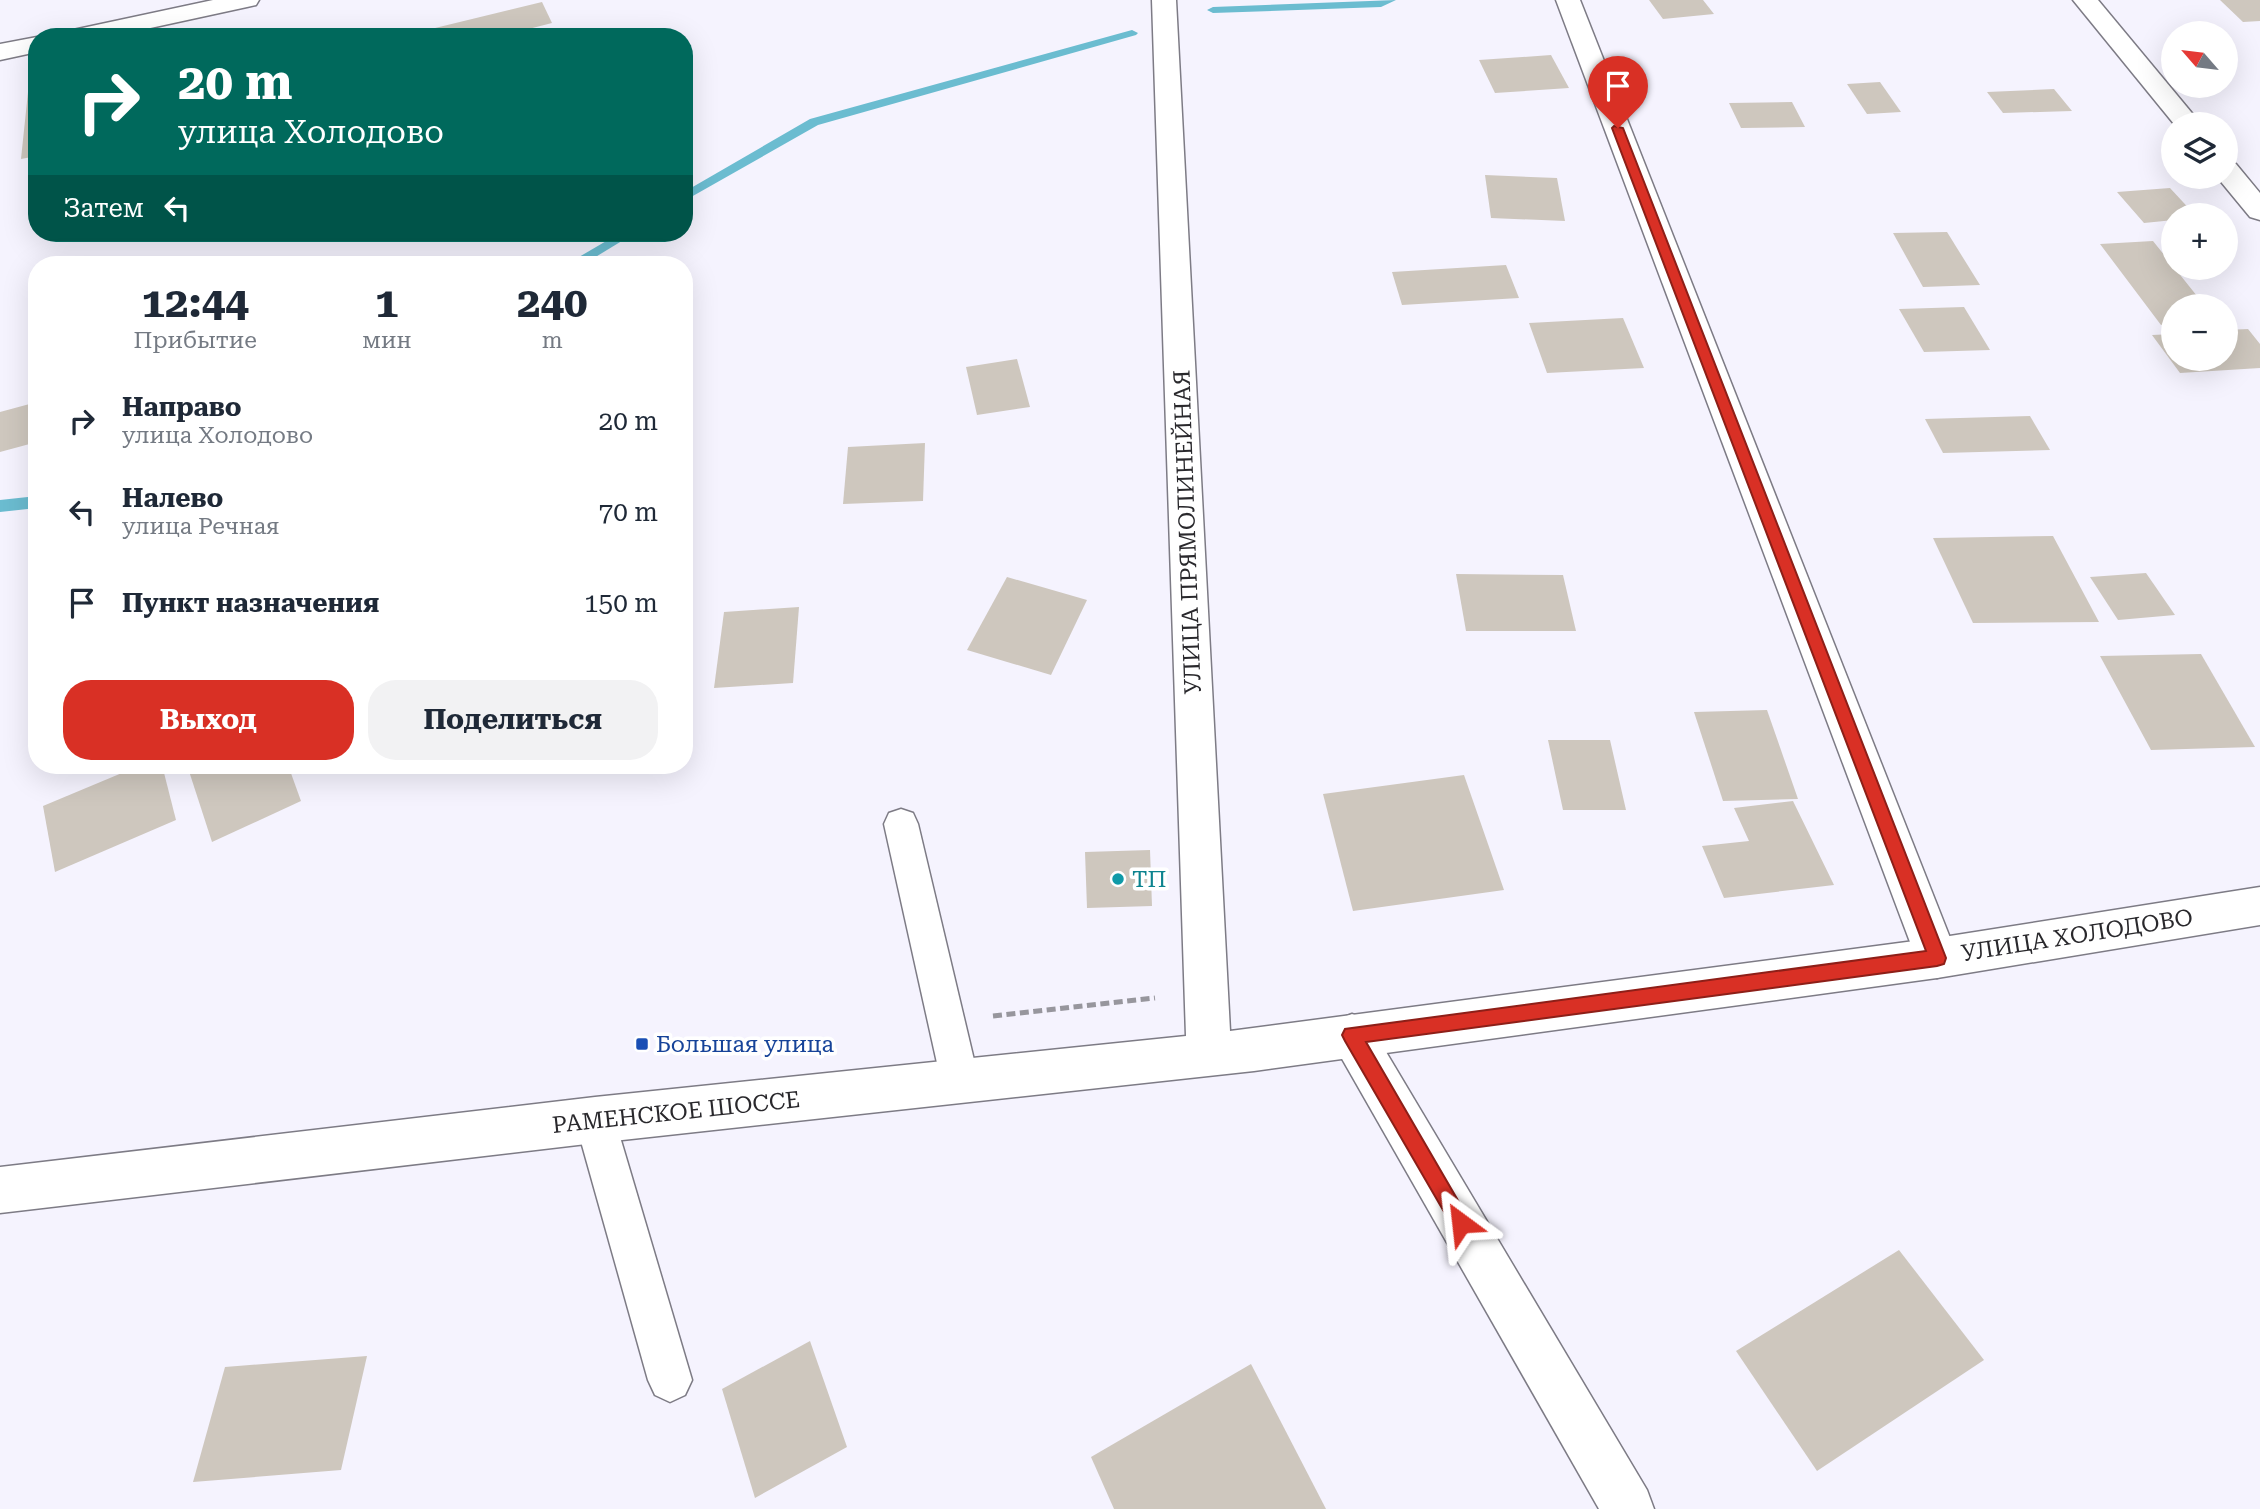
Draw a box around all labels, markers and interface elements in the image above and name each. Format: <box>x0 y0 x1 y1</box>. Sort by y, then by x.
north arrow <box>2161 21 2238 98</box>
map controls <box>2161 21 2238 371</box>
text: 20 m <box>178 54 293 111</box>
icon: right <box>63 56 154 147</box>
pin <box>1588 56 1648 128</box>
icon: arrive <box>1599 67 1637 105</box>
button: layers <box>2161 112 2238 189</box>
text: улица Холодово <box>178 113 444 151</box>
icon: left <box>158 189 196 227</box>
text: Затем <box>63 193 144 223</box>
button: + <box>2161 203 2238 280</box>
text: 12:44 <box>142 278 249 327</box>
text: 1 <box>375 278 399 327</box>
text: 240 <box>517 278 587 327</box>
button: − <box>2161 294 2238 371</box>
text: Прибытие <box>134 327 257 354</box>
text: мин <box>362 327 411 354</box>
text: m <box>542 327 563 354</box>
street label: УЛИЦА ПРЯМОЛИНЕЙНАЯ <box>1168 369 1207 695</box>
text: Направо <box>122 392 242 422</box>
icon: right <box>63 402 101 440</box>
text: 20 m <box>599 406 658 436</box>
text: улица Холодово <box>122 422 313 449</box>
text: Налево <box>122 483 223 513</box>
icon: left <box>63 493 101 531</box>
text: 70 m <box>599 497 658 527</box>
text: улица Речная <box>122 513 279 540</box>
icon: arrive <box>63 584 101 622</box>
text: Пункт назначения <box>122 588 379 618</box>
text: 150 m <box>584 588 658 618</box>
button: Выход <box>63 680 354 760</box>
button: Поделиться <box>368 680 658 760</box>
place label: ТП <box>1132 866 1166 893</box>
marker: ТП <box>1110 871 1126 887</box>
street label: УЛИЦА ХОЛОДОВО <box>1959 904 2195 967</box>
place label: Большая улица <box>656 1031 835 1058</box>
marker: Большая улица <box>634 1036 650 1052</box>
street label: РАМЕНСКОЕ ШОССЕ <box>551 1086 801 1139</box>
position arrow <box>1424 1186 1498 1260</box>

